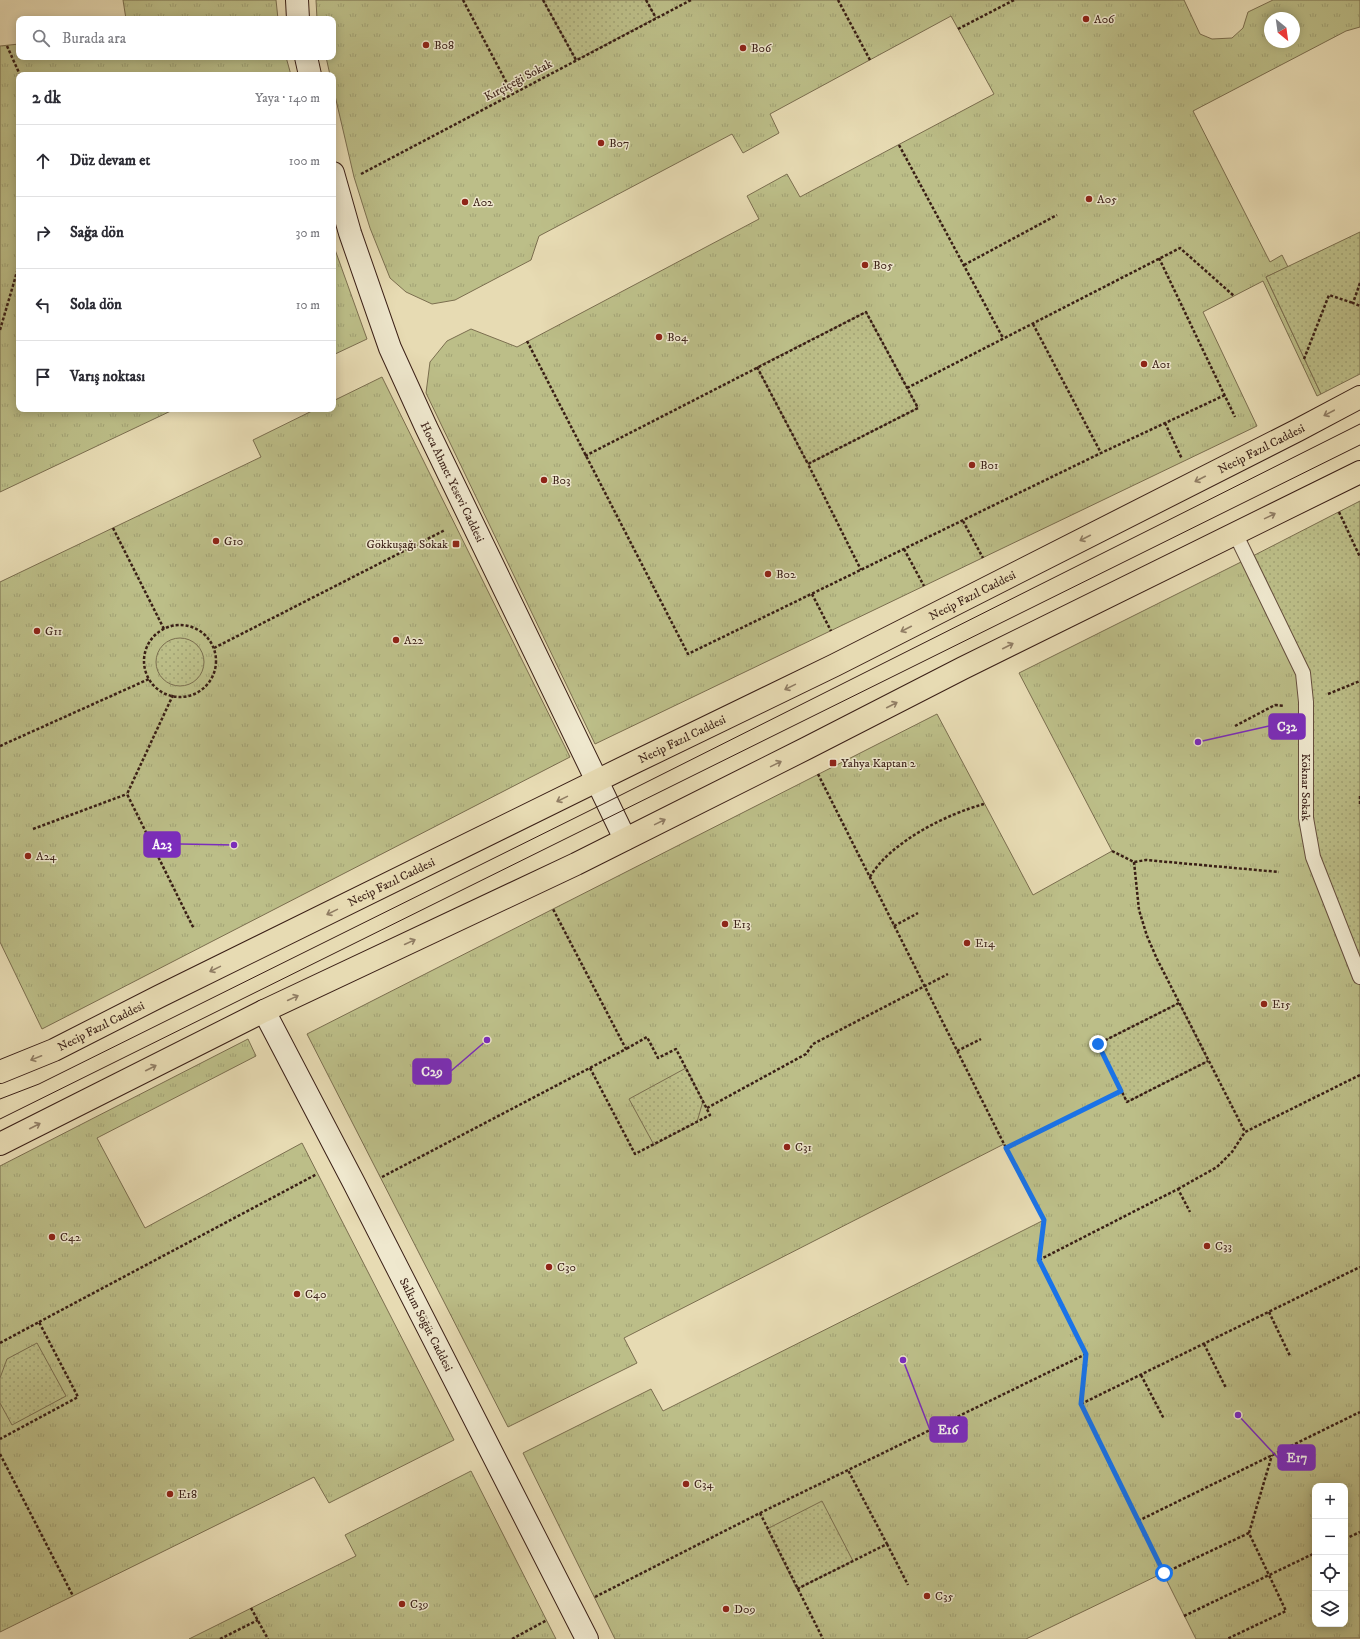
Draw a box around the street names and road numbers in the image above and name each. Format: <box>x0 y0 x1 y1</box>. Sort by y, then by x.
street label: Kırçiçeği Sokak <box>482 56 555 105</box>
street label: Hoca Ahmet Yesevi Caddesi <box>417 420 488 545</box>
street label: Necip Fazıl Caddesi <box>1216 421 1307 477</box>
street label: Necip Fazıl Caddesi <box>927 568 1018 624</box>
street label: Necip Fazıl Caddesi <box>636 712 728 767</box>
street label: Köknar Sokak <box>1298 753 1313 822</box>
street label: Necip Fazıl Caddesi <box>345 855 437 910</box>
street label: Necip Fazıl Caddesi <box>55 998 147 1055</box>
street label: Salkım Söğüt Caddesi <box>396 1275 456 1374</box>

